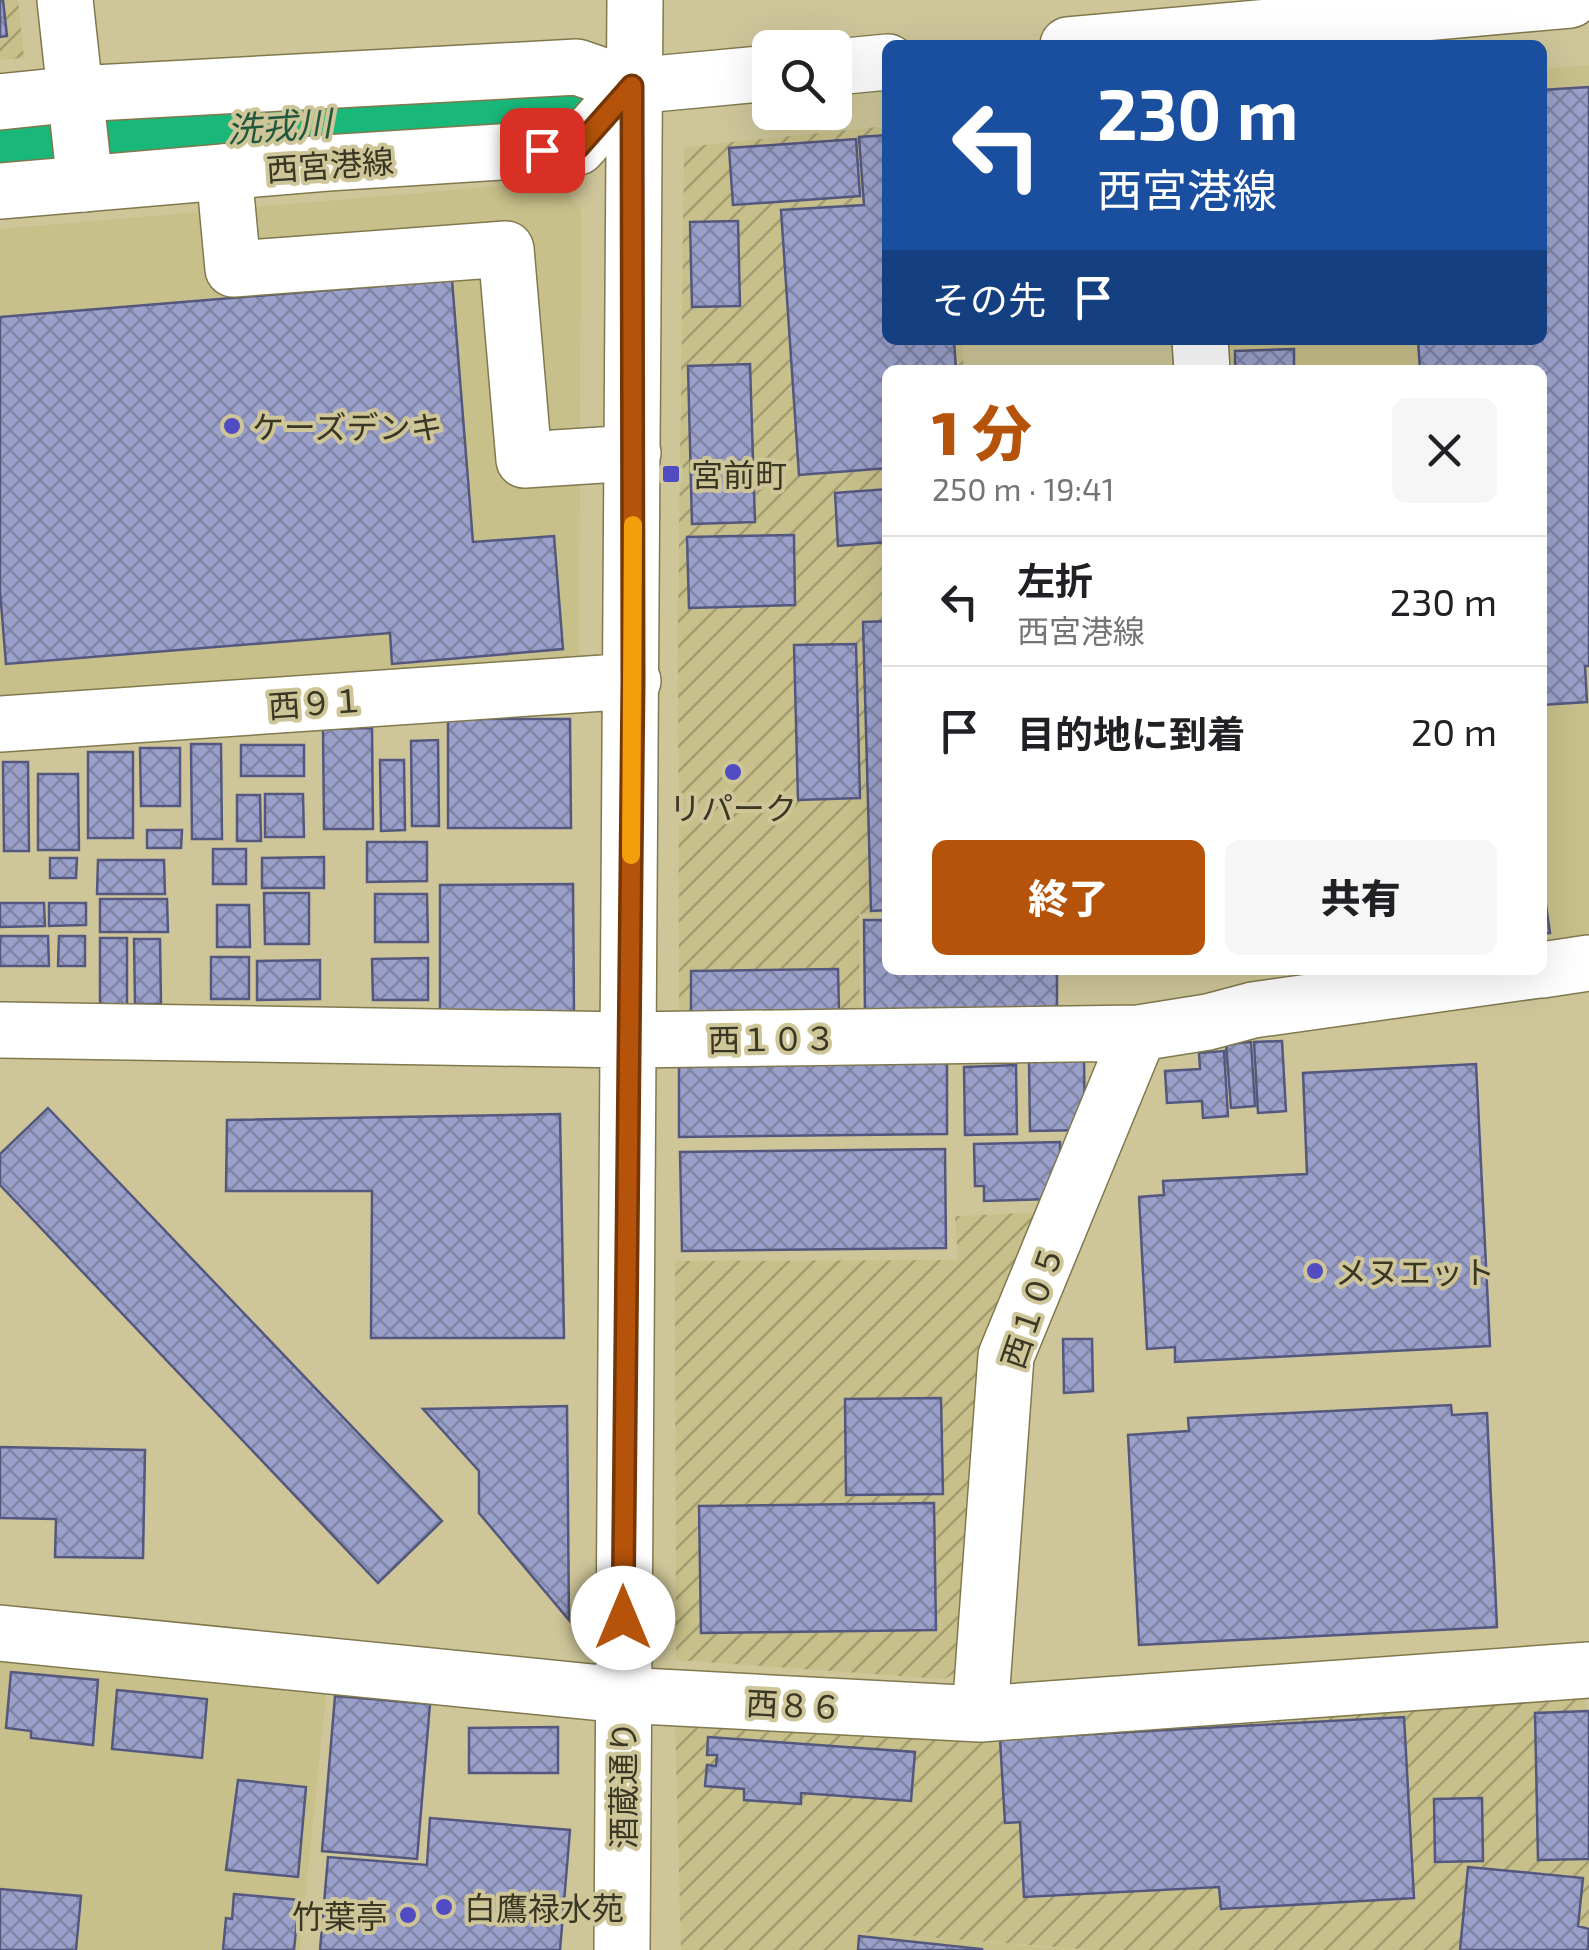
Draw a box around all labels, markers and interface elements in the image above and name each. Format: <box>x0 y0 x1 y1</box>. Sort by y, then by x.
map controls <box>752 30 852 130</box>
button: search <box>752 30 852 130</box>
text: 230 m <box>1097 70 1298 154</box>
icon: left <box>932 80 1062 210</box>
water label: 洗戎川 <box>225 100 337 150</box>
pin <box>500 108 585 193</box>
icon: arrive <box>515 123 570 178</box>
street label: 西宮港線 <box>265 141 395 187</box>
text: 西宮港線 <box>1097 162 1277 216</box>
icon: arrive <box>1066 270 1121 325</box>
text: その先 <box>932 276 1046 322</box>
text: 1 分 <box>932 395 1032 467</box>
button: close <box>1392 398 1497 503</box>
place label: ケーズデンキ <box>252 407 442 445</box>
marker: ケーズデンキ <box>221 415 243 437</box>
place label: 宮前町 <box>691 455 787 493</box>
marker: 宮前町 <box>660 463 682 485</box>
text: 250 m · 19:41 <box>932 469 1114 507</box>
text: 左折 <box>1017 557 1093 603</box>
icon: left <box>932 574 987 629</box>
text: 230 m <box>1390 578 1497 624</box>
text: 西宮港線 <box>1017 611 1145 649</box>
street label: 西９１ <box>267 680 365 724</box>
icon: arrive <box>932 704 987 759</box>
text: 20 m <box>1411 708 1497 754</box>
text: 目的地に到着 <box>1017 710 1245 756</box>
marker: リパーク <box>722 761 744 783</box>
place label: リパーク <box>669 788 797 826</box>
button: 終了 <box>932 840 1205 955</box>
button: 共有 <box>1225 840 1497 955</box>
street label: 西１０３ <box>708 1018 836 1058</box>
street label: 西１０５ <box>992 1239 1070 1373</box>
place label: メヌエット <box>1335 1252 1495 1290</box>
marker: メヌエット <box>1304 1260 1326 1282</box>
position arrow <box>571 1566 675 1670</box>
street label: 西８６ <box>745 1683 843 1725</box>
street label: 酒蔵通り <box>603 1721 641 1849</box>
place label: 白鷹禄水苑 <box>464 1888 624 1926</box>
place label: 竹葉亭 <box>292 1896 388 1934</box>
marker: 白鷹禄水苑 <box>433 1896 455 1918</box>
marker: 竹葉亭 <box>397 1904 419 1926</box>

